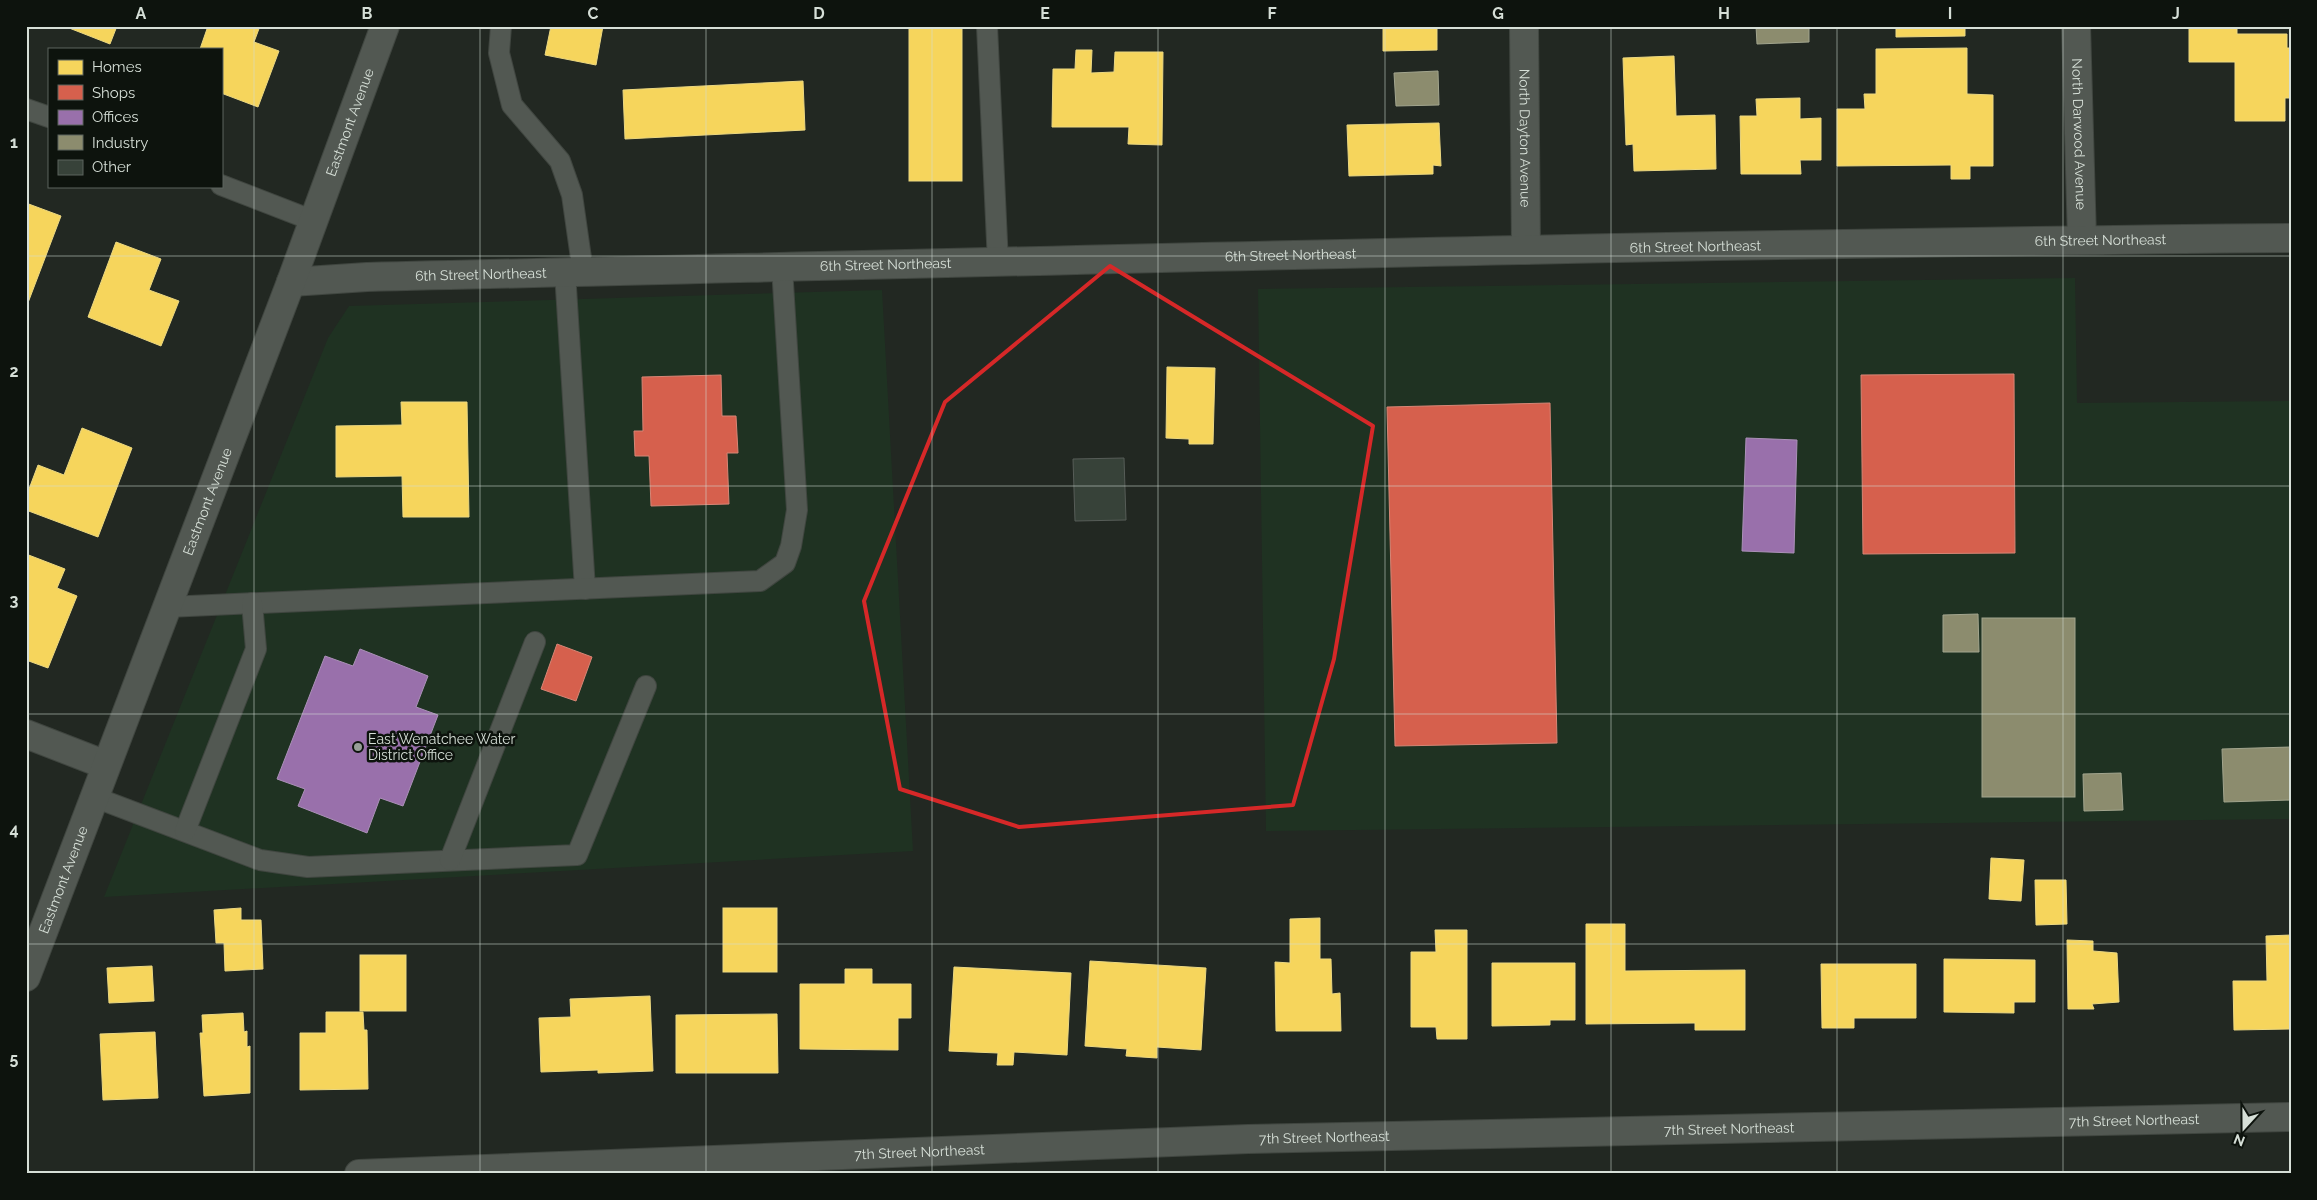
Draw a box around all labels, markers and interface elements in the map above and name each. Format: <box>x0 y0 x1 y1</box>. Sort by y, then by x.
text: A <box>136 4 147 23</box>
text: B <box>362 4 373 23</box>
text: C <box>588 4 599 23</box>
text: D <box>813 4 825 23</box>
text: E <box>1040 4 1050 23</box>
text: F <box>1267 4 1277 23</box>
text: G <box>1492 4 1504 23</box>
text: H <box>1718 4 1730 23</box>
text: I <box>1948 4 1952 23</box>
text: J <box>2172 4 2180 23</box>
legend <box>48 48 222 188</box>
text: Homes <box>92 58 142 76</box>
street label: North Darwood Avenue <box>2069 58 2089 210</box>
street label: Eastmont Avenue <box>323 66 377 178</box>
street label: North Dayton Avenue <box>1516 69 1534 207</box>
text: Shops <box>92 84 135 102</box>
text: Offices <box>92 108 139 126</box>
text: 1 <box>10 133 18 152</box>
text: Industry <box>92 134 148 152</box>
text: Other <box>92 158 132 176</box>
street label: 6th Street Northeast <box>2035 231 2167 249</box>
street label: 6th Street Northeast <box>1630 237 1762 256</box>
street label: 6th Street Northeast <box>1225 246 1357 264</box>
street label: 6th Street Northeast <box>820 255 952 274</box>
street label: 6th Street Northeast <box>415 265 547 284</box>
text: 2 <box>9 362 19 381</box>
street label: Eastmont Avenue <box>180 445 235 557</box>
text: 3 <box>10 591 19 610</box>
place label: East Wenatchee Water District Office <box>368 731 516 763</box>
marker: East Wenatchee Water District Office <box>352 741 364 753</box>
text: 4 <box>9 820 19 839</box>
street label: Eastmont Avenue <box>35 824 91 936</box>
text: 5 <box>10 1049 19 1068</box>
north arrow <box>2220 1102 2270 1152</box>
street label: 7th Street Northeast <box>2069 1111 2200 1130</box>
street label: 7th Street Northeast <box>1664 1119 1795 1138</box>
street label: 7th Street Northeast <box>1259 1128 1390 1147</box>
text: N <box>2231 1131 2247 1150</box>
street label: 7th Street Northeast <box>854 1141 985 1162</box>

